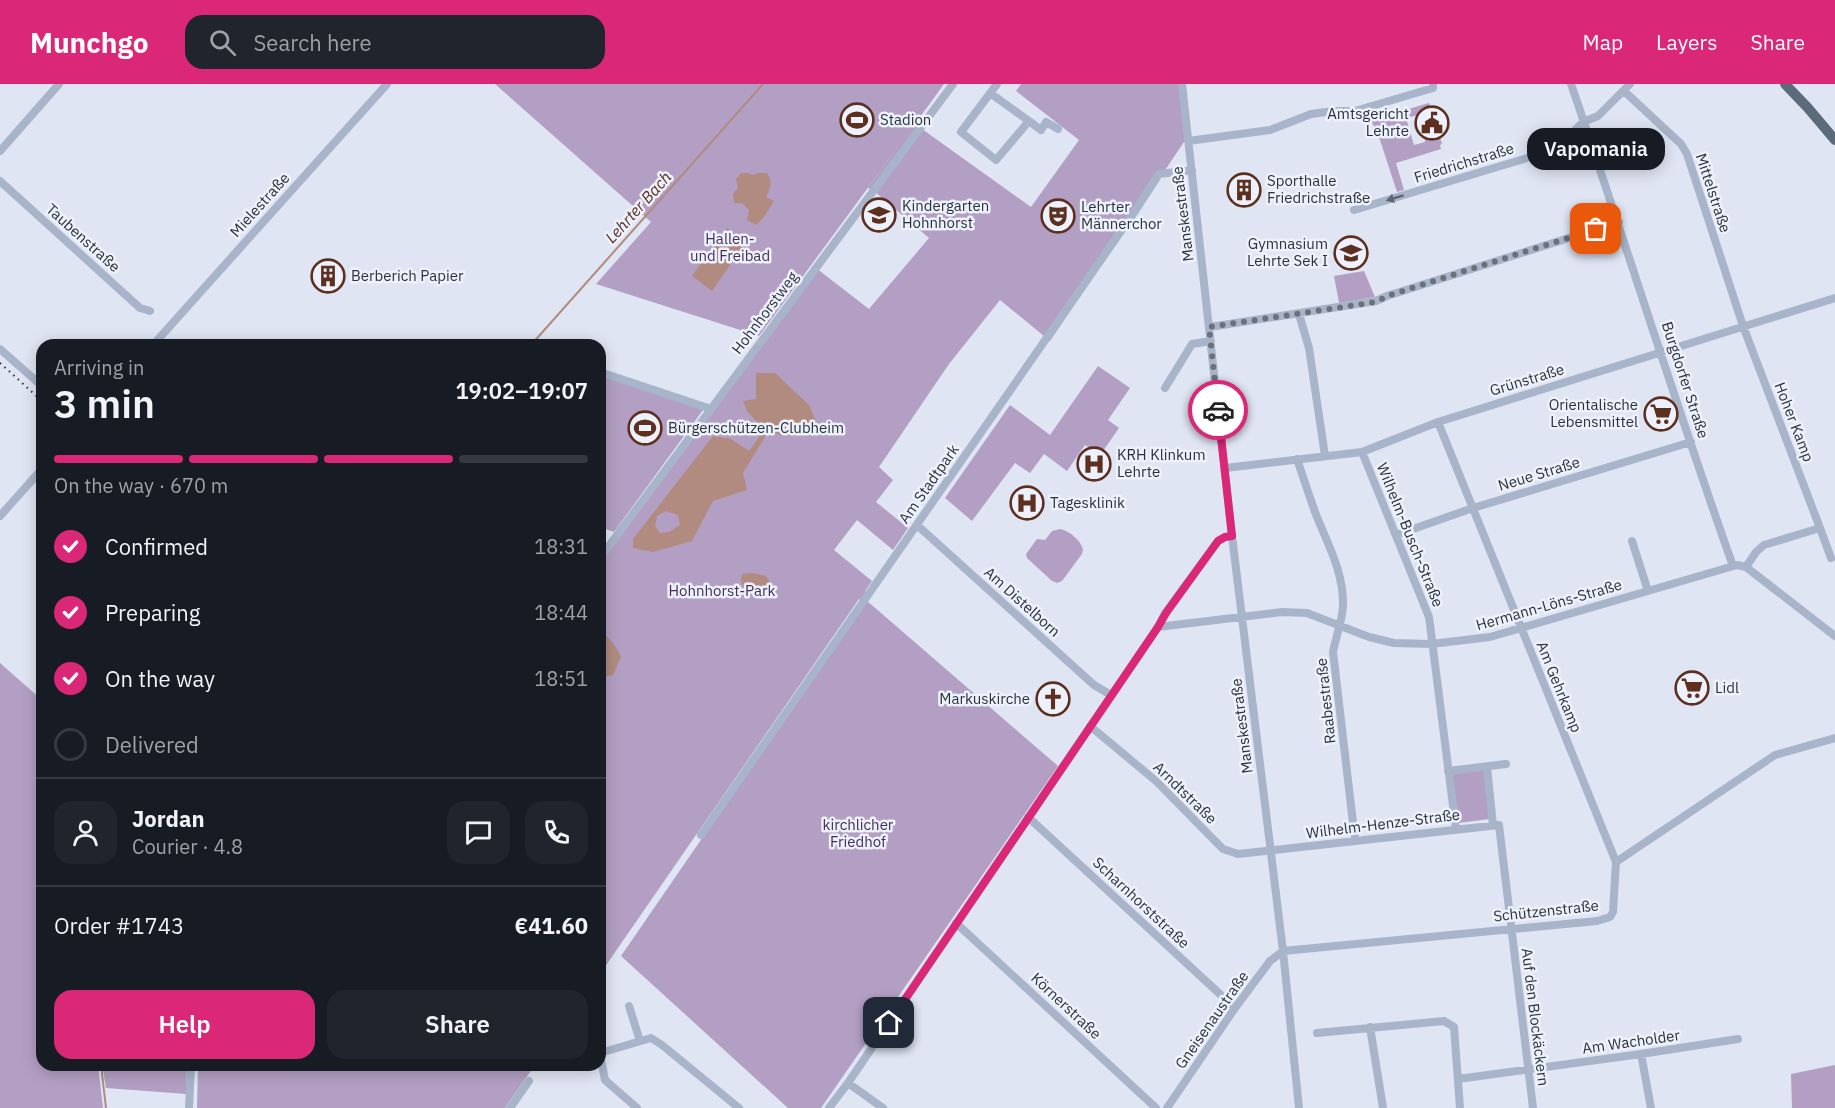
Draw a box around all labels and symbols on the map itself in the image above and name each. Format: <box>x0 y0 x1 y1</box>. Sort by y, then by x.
sports icon: Stadion <box>839 102 875 138</box>
place label: Amtsgericht Lehrte <box>1327 104 1409 140</box>
public building icon: Amtsgericht Lehrte <box>1414 105 1450 141</box>
place label: Stadion <box>880 110 931 129</box>
callout: Vapomania <box>1527 127 1665 169</box>
street label: Friedrichstraße <box>1412 138 1516 187</box>
street label: Mittelstraße <box>1692 151 1735 235</box>
street label: Manskestraße <box>1167 165 1198 263</box>
water label: Lehrter Bach <box>601 167 675 247</box>
street label: Mielestraße <box>226 168 294 241</box>
place label: Sporthalle Friedrichstraße <box>1267 171 1370 207</box>
building icon: Sporthalle Friedrichstraße <box>1226 172 1262 208</box>
one-way arrow <box>1386 194 1404 203</box>
place label: Kindergarten Hohnhorst <box>902 196 989 232</box>
school or university icon: Kindergarten Hohnhorst <box>861 197 897 233</box>
place label: Lehrter Männerchor <box>1081 197 1162 233</box>
theatre icon: Lehrter Männerchor <box>1040 198 1076 234</box>
street label: Taubenstraße <box>42 199 124 276</box>
pin <box>1570 203 1621 254</box>
park label: Hallen- und Freibad <box>690 229 770 265</box>
place label: Gymnasium Lehrte Sek I <box>1247 234 1328 270</box>
school or university icon: Gymnasium Lehrte Sek I <box>1333 235 1369 271</box>
building icon: Berberich Papier <box>310 258 346 294</box>
place label: Berberich Papier <box>351 266 464 285</box>
street label: Hohnhorstweg <box>727 268 802 358</box>
street label: Burgdorfer Straße <box>1658 319 1713 440</box>
street label: Grünstraße <box>1487 359 1566 400</box>
street label: Hoher Kamp <box>1771 379 1818 464</box>
courier <box>1188 380 1248 440</box>
place label: Orientalische Lebensmittel <box>1549 395 1638 431</box>
supermarket icon: Orientalische Lebensmittel <box>1643 396 1679 432</box>
sports icon: Bürgerschützen-Clubheim <box>627 410 663 446</box>
place label: Bürgerschützen-Clubheim <box>668 418 844 437</box>
street label: Am Stadtpark <box>894 440 963 527</box>
place label: KRH Klinkum Lehrte <box>1117 445 1206 481</box>
hospital icon: KRH Klinkum Lehrte <box>1076 446 1112 482</box>
street label: Neue Straße <box>1496 452 1582 495</box>
street label: Wilhelm-Busch-Straße <box>1373 460 1448 610</box>
hospital icon: Tagesklinik <box>1009 485 1045 521</box>
place label: Tagesklinik <box>1050 493 1125 512</box>
street label: Am Distelborn <box>980 562 1064 641</box>
street label: Hermann-Löns-Straße <box>1474 575 1624 634</box>
park label: Hohnhorst-Park <box>669 581 776 600</box>
street label: Am Gehrkamp <box>1533 638 1586 735</box>
street label: Raabestraße <box>1312 657 1339 745</box>
supermarket icon: Lidl <box>1674 670 1710 706</box>
street label: Manskestraße <box>1226 677 1257 775</box>
place label: Lidl <box>1715 678 1739 697</box>
church icon: Markuskirche <box>1035 681 1071 717</box>
place label: Markuskirche <box>939 689 1030 708</box>
street label: Arndtstraße <box>1149 758 1221 828</box>
street label: Wilhelm-Henze-Straße <box>1305 805 1461 842</box>
park label: kirchlicher Friedhof <box>823 815 894 851</box>
street label: Scharnhorststraße <box>1089 853 1194 952</box>
street label: Schützenstraße <box>1492 896 1600 925</box>
street label: Auf den Blockäckern <box>1518 947 1553 1087</box>
street label: Gneisenaustraße <box>1171 967 1252 1072</box>
street label: Körnerstraße <box>1027 968 1105 1043</box>
pin <box>863 997 914 1048</box>
street label: Am Wacholder <box>1581 1025 1681 1058</box>

